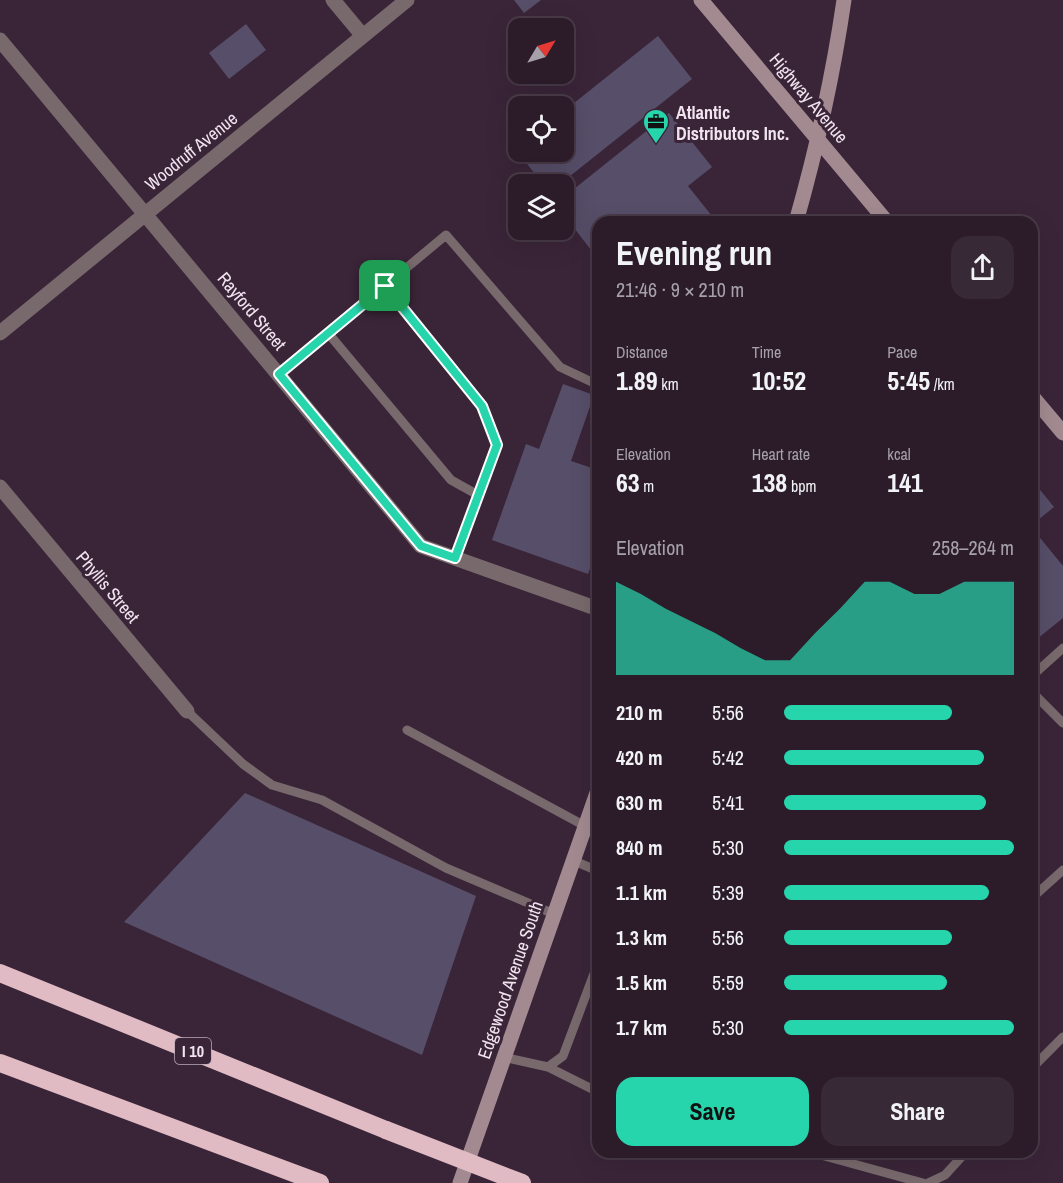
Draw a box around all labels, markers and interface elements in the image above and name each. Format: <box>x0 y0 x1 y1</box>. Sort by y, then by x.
north arrow <box>508 18 574 84</box>
map controls <box>508 18 574 240</box>
street label: Highway Avenue <box>764 48 854 148</box>
button: locate <box>508 96 574 162</box>
place label: Atlantic Distributors Inc. <box>676 100 789 146</box>
street label: Woodruff Avenue <box>139 106 243 196</box>
office icon: Atlantic Distributors Inc. <box>641 107 671 145</box>
button: layers <box>508 174 574 240</box>
text: Evening run <box>616 231 772 275</box>
button: share <box>951 236 1014 299</box>
pin <box>359 260 410 311</box>
street label: Rayford Street <box>212 267 292 355</box>
icon: arrive <box>368 269 401 302</box>
text: 21:46 · 9 × 210 m <box>616 276 744 303</box>
text: Distance <box>616 341 668 363</box>
text: Time <box>752 341 781 363</box>
text: Pace <box>887 341 917 363</box>
text: 1.89 <box>616 363 658 398</box>
text: 10:52 <box>752 363 806 398</box>
text: 5:45 <box>887 363 930 398</box>
text: km <box>658 373 679 395</box>
text: /km <box>930 373 955 395</box>
text: Elevation <box>616 443 671 465</box>
text: Heart rate <box>752 443 810 465</box>
text: kcal <box>887 443 911 465</box>
text: 63 <box>616 465 640 500</box>
text: 138 <box>752 465 787 500</box>
text: 141 <box>887 465 923 500</box>
text: m <box>640 475 654 497</box>
text: bpm <box>787 475 816 497</box>
text: Elevation <box>616 534 684 561</box>
text: 258–264 m <box>932 534 1014 561</box>
street label: Phyllis Street <box>70 546 146 628</box>
text: 210 m <box>616 699 663 726</box>
text: 5:56 <box>712 699 744 726</box>
text: 420 m <box>616 744 663 771</box>
text: 5:42 <box>712 744 744 771</box>
text: 630 m <box>616 789 663 816</box>
text: 5:41 <box>712 789 744 816</box>
text: 840 m <box>616 834 663 861</box>
text: 5:30 <box>712 834 744 861</box>
text: 1.1 km <box>616 879 667 906</box>
text: 5:39 <box>712 879 744 906</box>
street label: Edgewood Avenue South <box>471 898 549 1062</box>
text: 1.3 km <box>616 924 667 951</box>
text: 5:56 <box>712 924 744 951</box>
text: 1.5 km <box>616 969 667 996</box>
text: 5:59 <box>712 969 744 996</box>
text: 1.7 km <box>616 1014 667 1041</box>
text: 5:30 <box>712 1014 744 1041</box>
road number: I 10 <box>175 1038 211 1064</box>
button: Save <box>616 1077 809 1146</box>
button: Share <box>821 1077 1014 1146</box>

